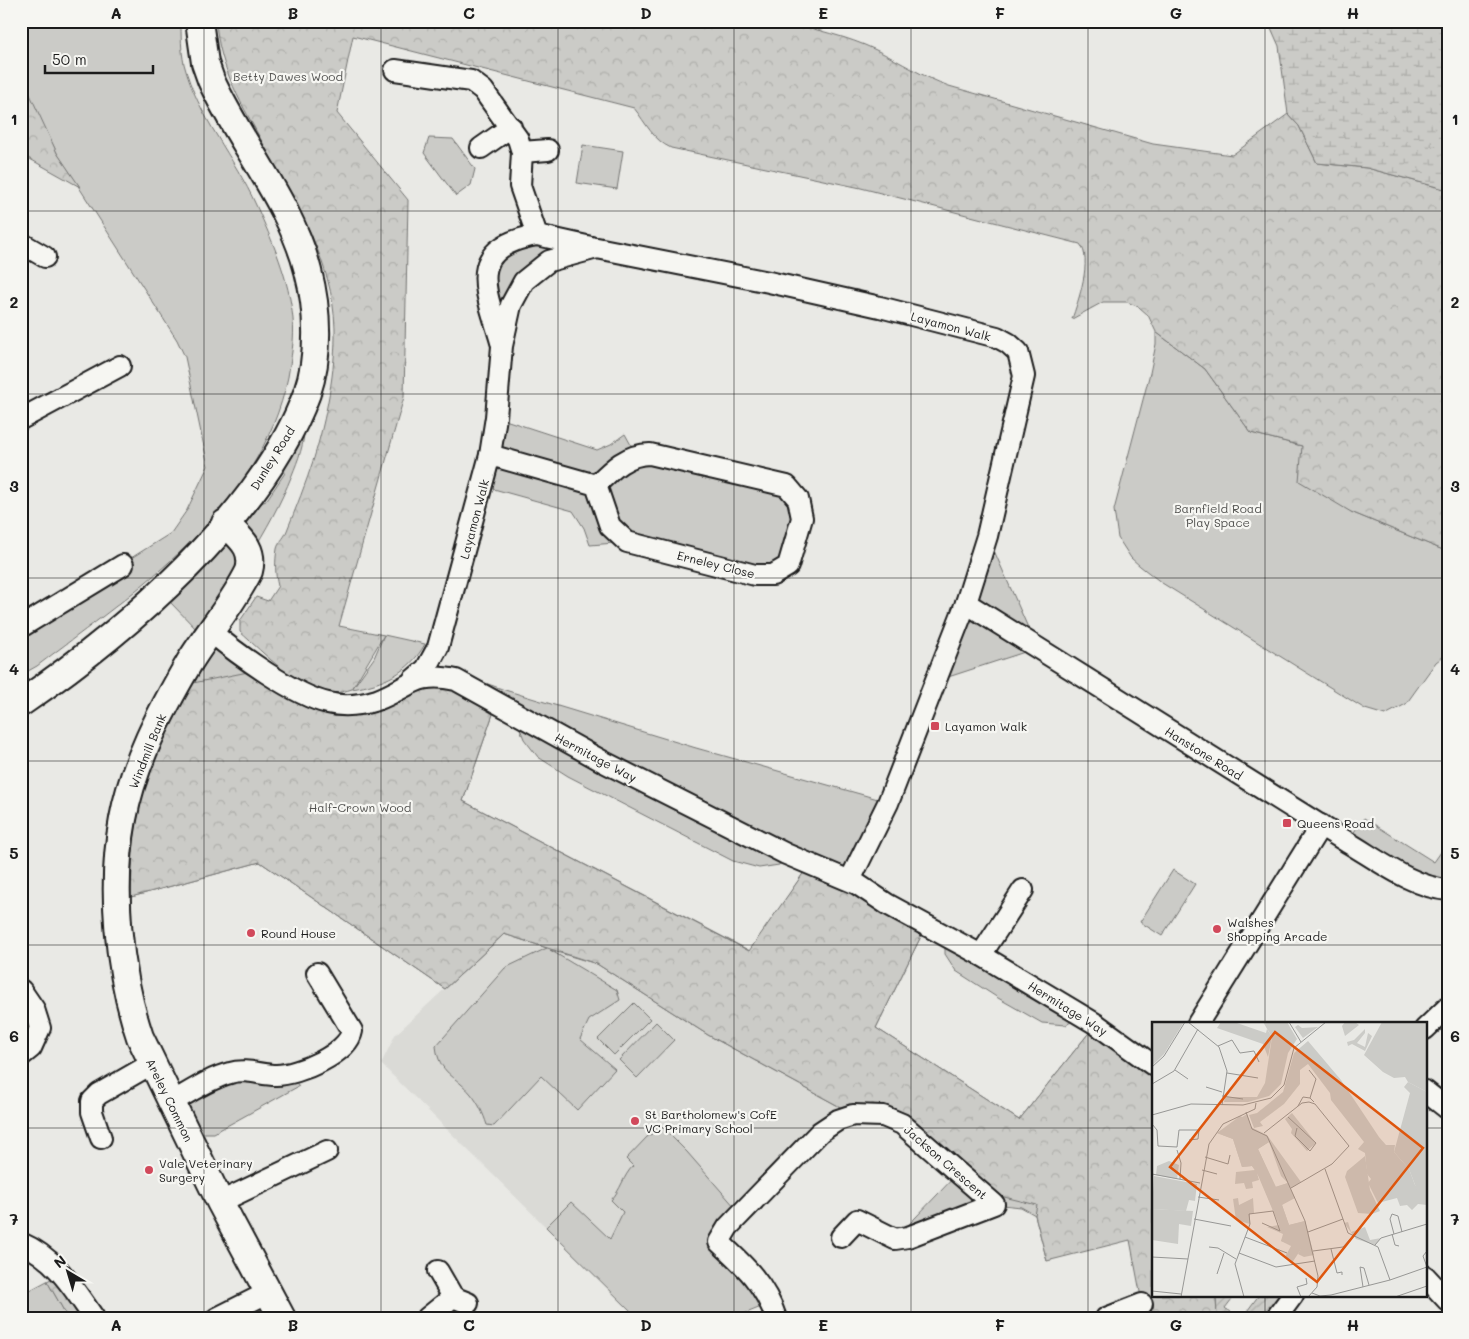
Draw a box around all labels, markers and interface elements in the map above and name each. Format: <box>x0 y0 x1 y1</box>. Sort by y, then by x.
text: A <box>110 2 122 23</box>
text: B <box>288 2 298 23</box>
text: C <box>463 2 475 23</box>
text: D <box>640 2 652 23</box>
text: E <box>818 2 828 23</box>
text: F <box>995 2 1005 23</box>
text: G <box>1170 2 1182 23</box>
text: H <box>1347 2 1359 23</box>
scale bar <box>45 42 152 74</box>
text: 50 m <box>52 49 87 69</box>
park label: Betty Dawes Wood <box>233 68 343 84</box>
text: 1 <box>10 108 18 129</box>
text: 1 <box>1451 108 1459 129</box>
text: 2 <box>10 291 19 312</box>
text: 2 <box>1451 291 1460 312</box>
street label: Layamon Walk <box>909 308 993 344</box>
street label: Dunley Road <box>246 423 298 493</box>
text: 3 <box>9 475 19 496</box>
text: 3 <box>1450 475 1460 496</box>
street label: Layamon Walk <box>456 477 492 561</box>
park label: Barnfield Road Play Space <box>1174 500 1262 530</box>
street label: Erneley Close <box>676 547 756 581</box>
text: 4 <box>9 658 19 679</box>
text: 4 <box>1450 658 1460 679</box>
street label: Windmill Bank <box>125 711 169 791</box>
place label: Layamon Walk <box>945 718 1027 734</box>
marker: Layamon Walk <box>929 720 941 732</box>
street label: Hanstone Road <box>1162 723 1246 783</box>
street label: Hermitage Way <box>552 729 640 785</box>
park label: Half-Crown Wood <box>309 799 412 815</box>
place label: Queens Road <box>1297 815 1374 831</box>
marker: Queens Road <box>1281 817 1293 829</box>
text: 5 <box>9 842 19 863</box>
text: 5 <box>1450 842 1460 863</box>
place label: Walshes Shopping Arcade <box>1227 914 1327 944</box>
marker: Walshes Shopping Arcade <box>1211 923 1223 935</box>
place label: Round House <box>261 925 336 941</box>
marker: Round House <box>245 927 257 939</box>
street label: Hermitage Way <box>1025 977 1111 1039</box>
inset map <box>1152 1022 1426 1296</box>
text: 6 <box>9 1025 19 1046</box>
text: 6 <box>1450 1025 1460 1046</box>
street label: Areley Common <box>143 1056 197 1144</box>
place label: St Bartholomew's CofE VC Primary School <box>645 1106 777 1136</box>
marker: St Bartholomew's CofE VC Primary School <box>629 1115 641 1127</box>
street label: Jackson Crescent <box>901 1121 991 1203</box>
place label: Vale Veterinary Surgery <box>159 1155 252 1185</box>
marker: Vale Veterinary Surgery <box>143 1164 155 1176</box>
text: 7 <box>10 1208 19 1229</box>
text: 7 <box>1451 1208 1460 1229</box>
north arrow <box>42 1246 92 1296</box>
text: N <box>50 1251 70 1272</box>
text: A <box>110 1314 122 1335</box>
text: B <box>288 1314 298 1335</box>
text: C <box>463 1314 475 1335</box>
text: D <box>640 1314 652 1335</box>
text: E <box>818 1314 828 1335</box>
text: F <box>995 1314 1005 1335</box>
text: G <box>1170 1314 1182 1335</box>
text: H <box>1347 1314 1359 1335</box>

